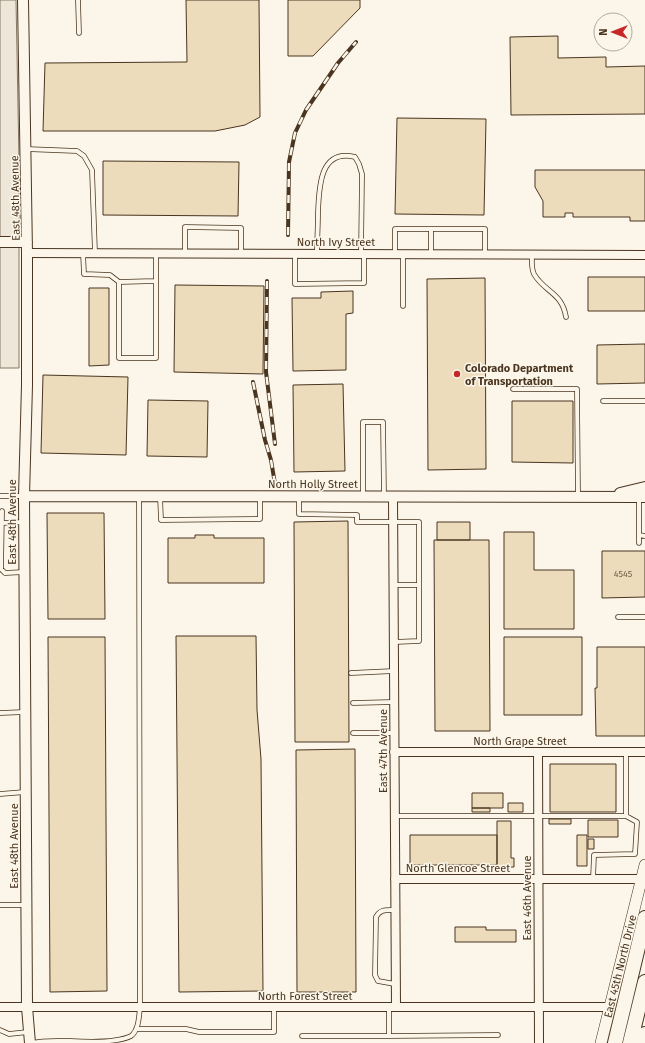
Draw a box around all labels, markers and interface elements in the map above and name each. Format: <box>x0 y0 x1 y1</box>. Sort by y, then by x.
north arrow <box>593 12 633 52</box>
text: N <box>597 28 610 36</box>
street label: East 48th Avenue <box>8 155 23 241</box>
street label: North Ivy Street <box>297 236 375 249</box>
place label: Colorado Department of Transportation <box>465 362 574 388</box>
marker: Colorado Department of Transportation <box>452 369 462 379</box>
street label: North Holly Street <box>268 478 358 491</box>
street label: East 48th Avenue <box>6 479 19 565</box>
house number: 4545 <box>614 569 633 579</box>
street label: East 47th Avenue <box>377 709 390 793</box>
street label: North Grape Street <box>473 735 567 748</box>
street label: East 48th Avenue <box>8 803 21 889</box>
street label: East 46th Avenue <box>521 855 534 941</box>
street label: North Glencoe Street <box>406 862 510 875</box>
street label: East 45th North Drive <box>601 914 639 1019</box>
street label: North Forest Street <box>258 990 352 1003</box>

